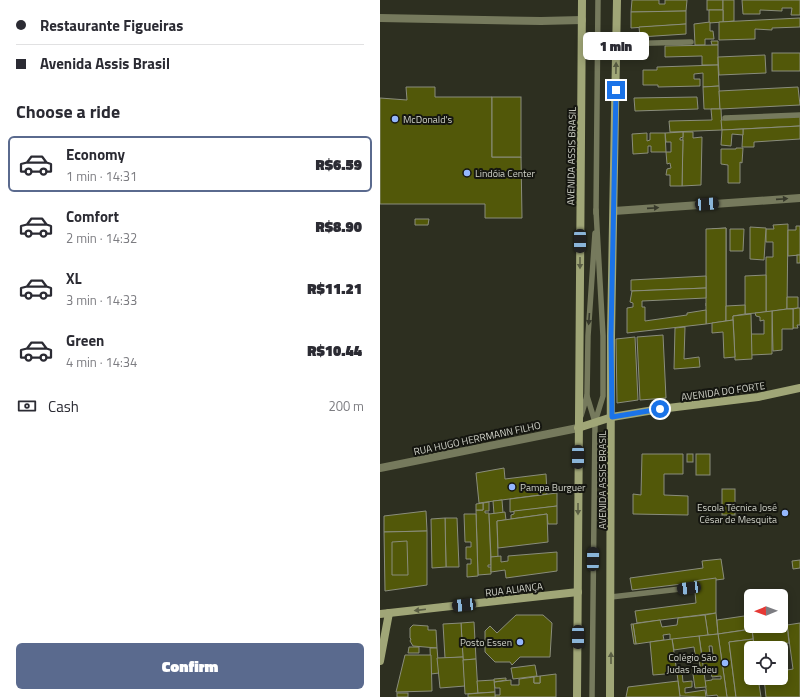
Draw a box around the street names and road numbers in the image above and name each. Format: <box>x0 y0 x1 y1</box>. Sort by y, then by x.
street label: AVENIDA ASSIS BRASIL <box>563 107 580 205</box>
street label: AVENIDA DO FORTE <box>680 378 766 405</box>
street label: RUA HUGO HERRMANN FILHO <box>412 418 542 459</box>
street label: AVENIDA ASSIS BRASIL <box>595 431 610 529</box>
street label: RUA ALIANÇA <box>484 579 544 600</box>

